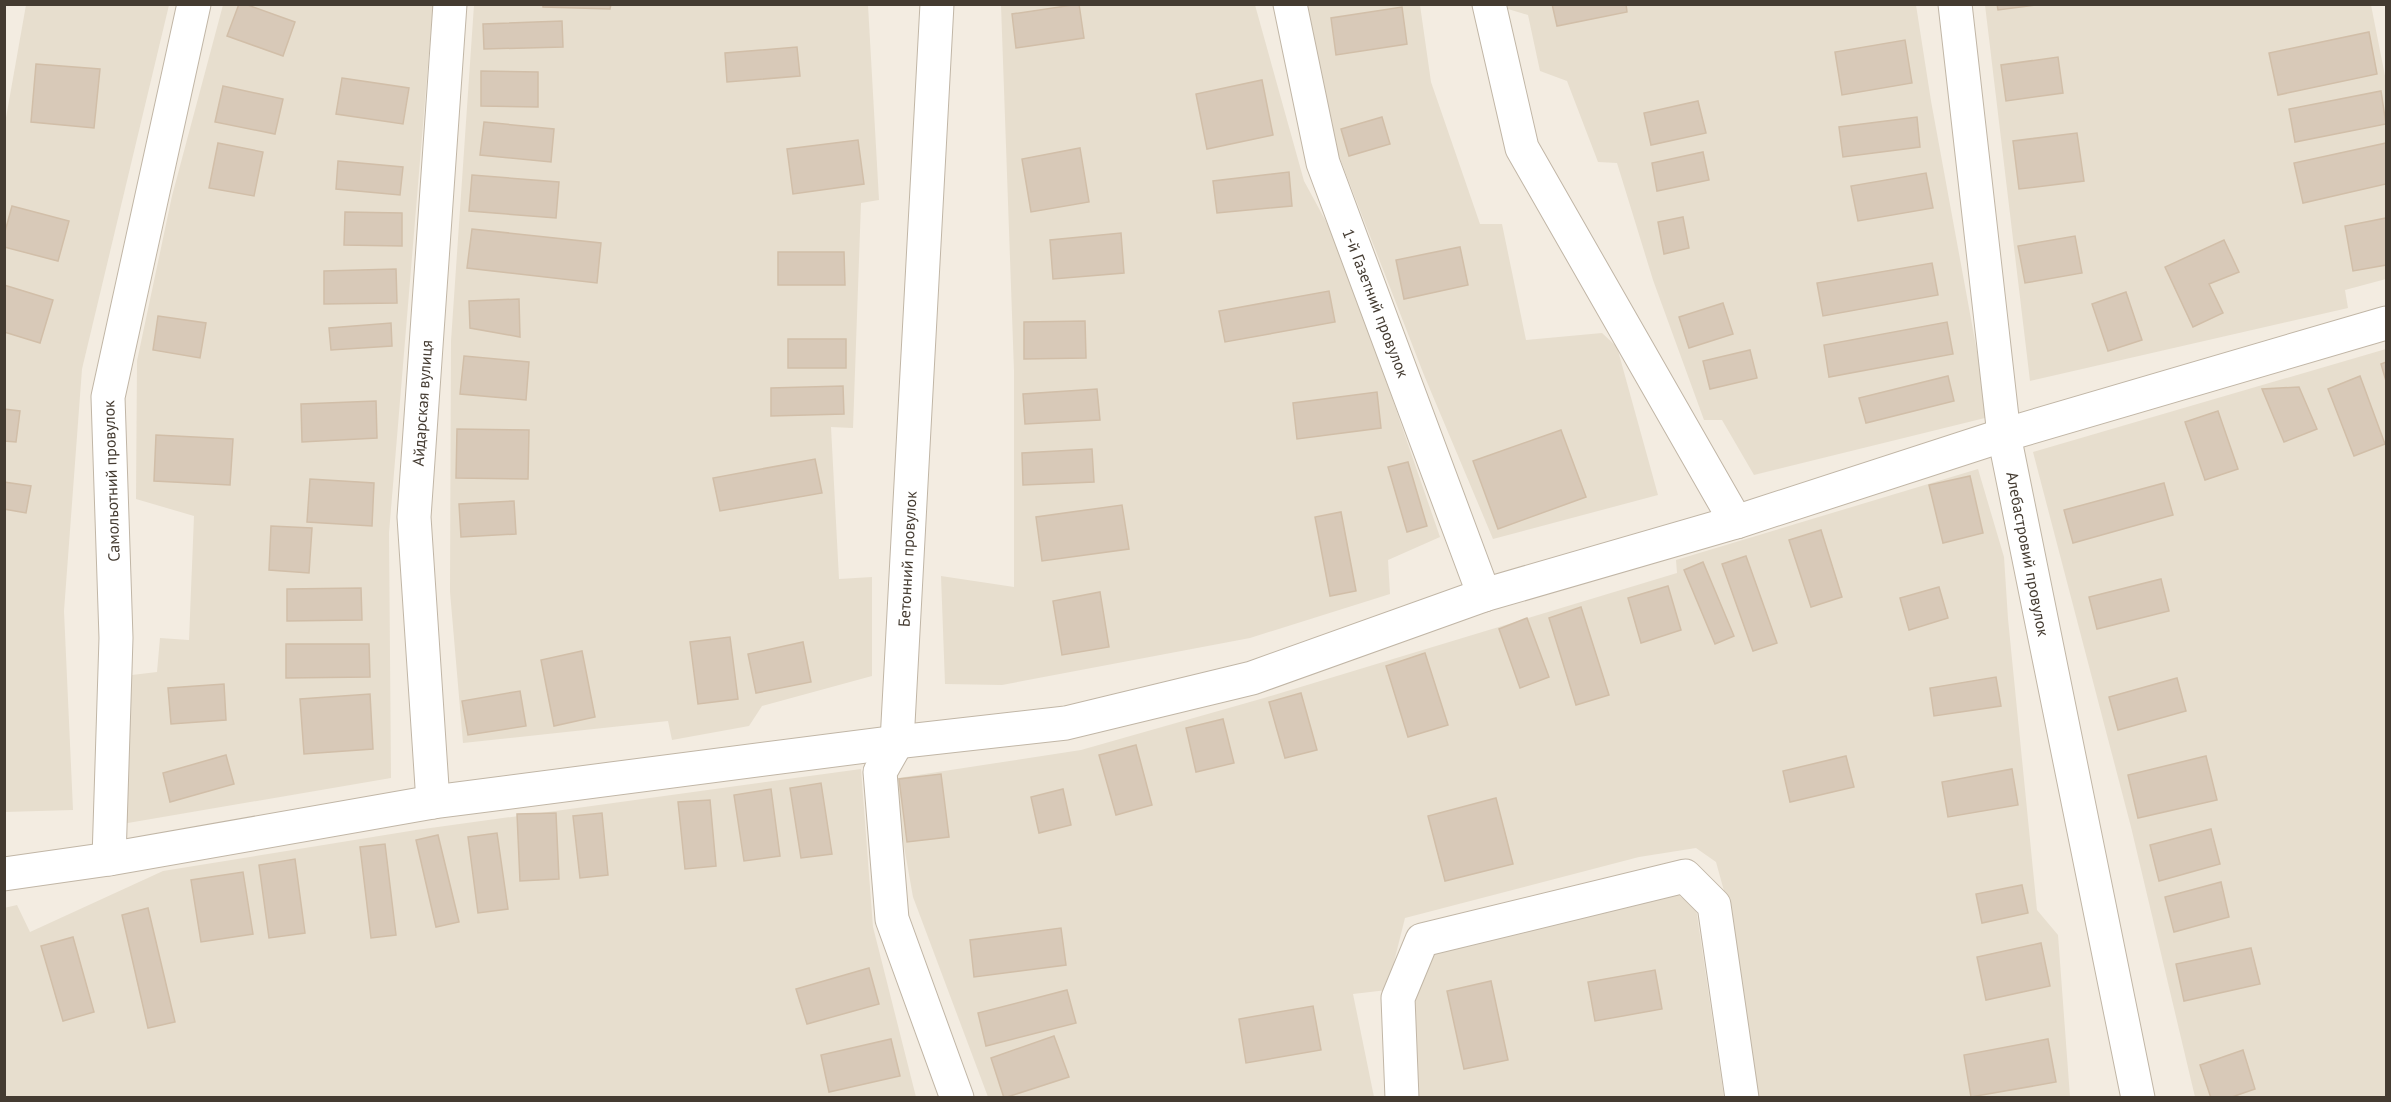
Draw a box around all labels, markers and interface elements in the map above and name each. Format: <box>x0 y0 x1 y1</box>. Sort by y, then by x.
street label: 1-й Газетний провулок <box>1338 226 1414 381</box>
street label: Айдарская вулиця <box>408 339 436 467</box>
street label: Самольотний провулок <box>98 400 124 562</box>
street label: Алебастровий провулок <box>2002 470 2054 638</box>
street label: Бетонний провулок <box>893 490 921 627</box>

